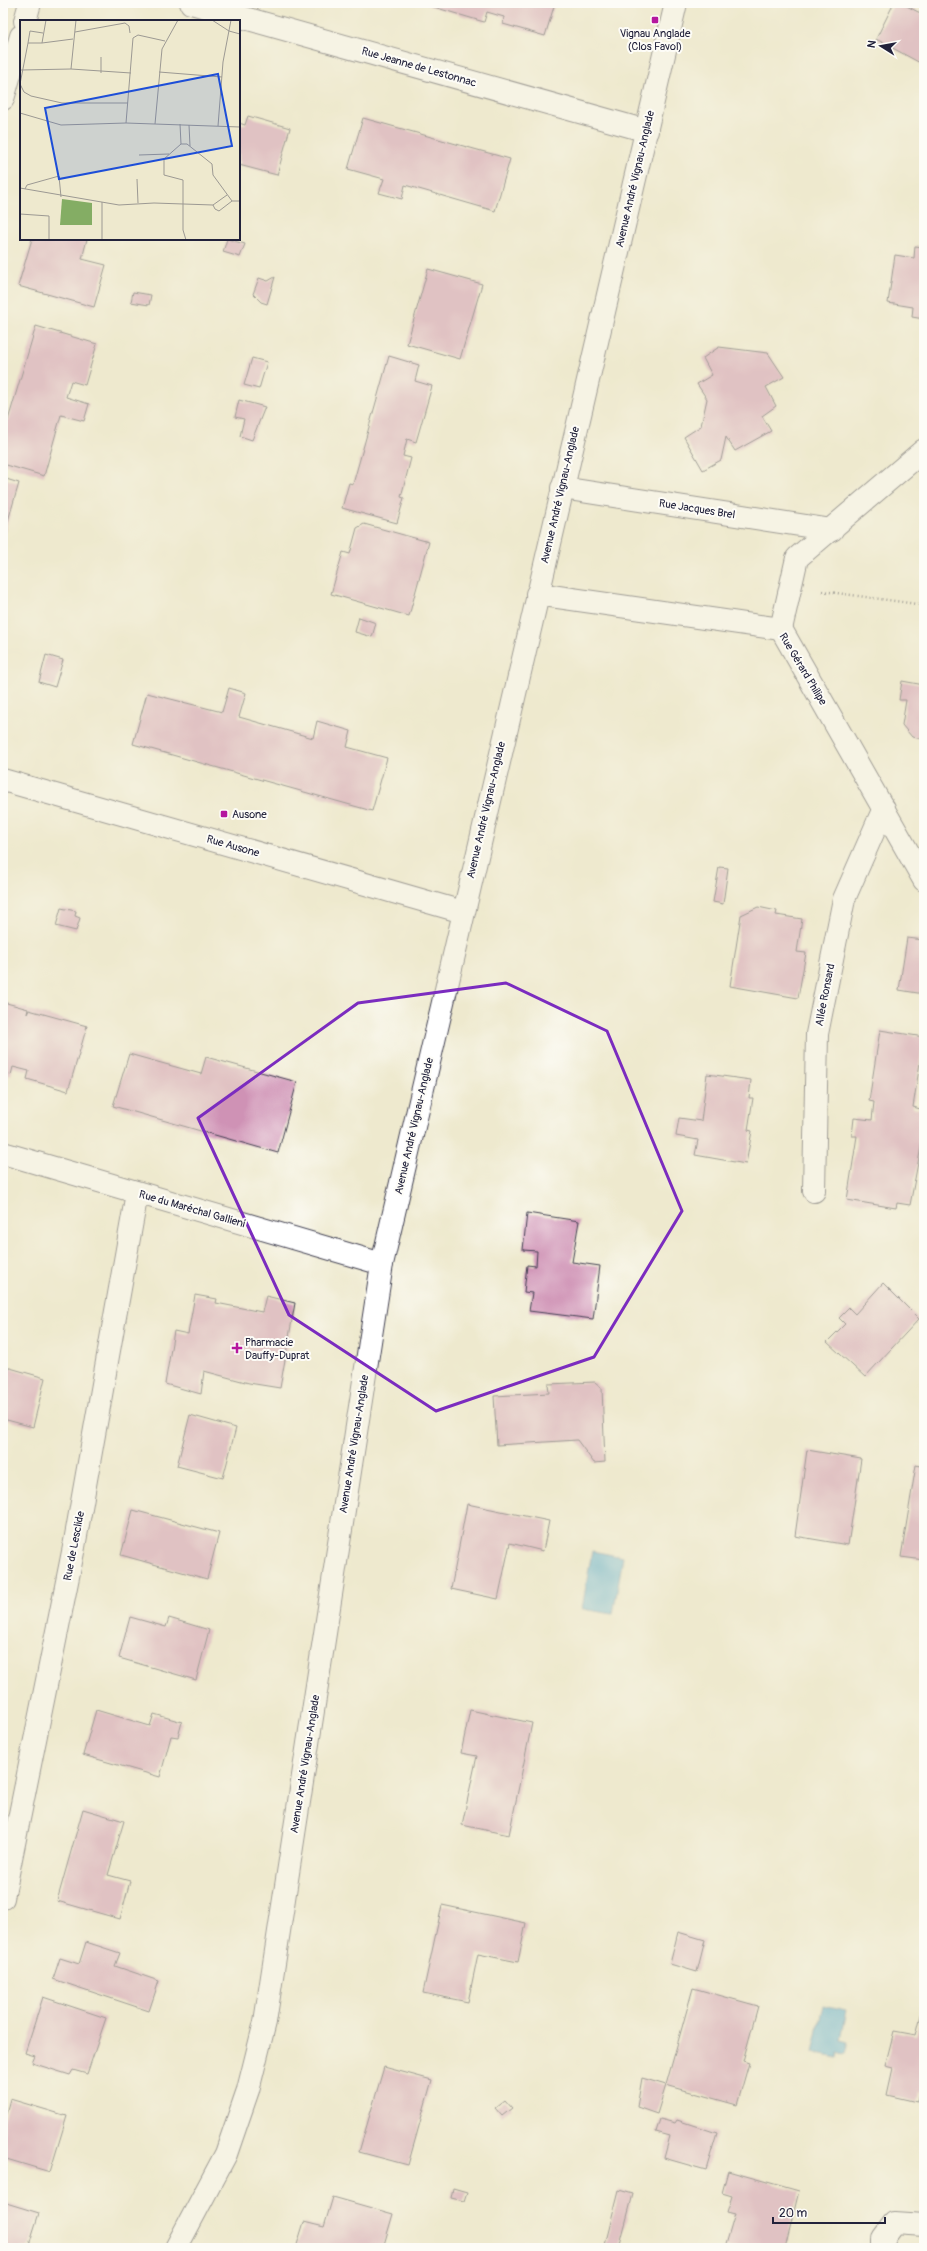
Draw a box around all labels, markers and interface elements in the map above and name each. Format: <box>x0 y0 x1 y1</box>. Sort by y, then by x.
marker: Vignau Anglade (Clos Favol) <box>650 15 660 25</box>
inset map <box>20 20 240 240</box>
north arrow <box>861 26 901 66</box>
place label: Vignau Anglade (Clos Favol) <box>620 27 691 53</box>
text: N <box>865 39 879 49</box>
street label: Rue Jeanne de Lestonnac <box>360 44 478 90</box>
street label: Avenue André Vignau-Anglade <box>613 109 657 249</box>
street label: Avenue André Vignau-Anglade <box>538 425 582 565</box>
street label: Rue Jacques Brel <box>658 497 736 521</box>
street label: Rue Gérard Philipe <box>776 631 830 708</box>
street label: Avenue André Vignau-Anglade <box>464 740 508 880</box>
place label: Ausone <box>232 808 267 821</box>
marker: Ausone <box>219 809 229 819</box>
street label: Rue Ausone <box>205 832 261 860</box>
street label: Allée Ronsard <box>813 963 837 1027</box>
street label: Avenue André Vignau-Anglade <box>392 1056 436 1196</box>
street label: Rue du Maréchal Gallieni <box>137 1188 247 1230</box>
place label: Pharmacie Dauffy-Duprat <box>245 1336 310 1362</box>
marker: Pharmacie Dauffy-Duprat <box>232 1343 242 1353</box>
street label: Avenue André Vignau-Anglade <box>337 1373 371 1514</box>
street label: Rue de Lesclide <box>61 1510 87 1582</box>
street label: Avenue André Vignau-Anglade <box>288 1693 322 1834</box>
scale bar <box>773 2199 885 2225</box>
text: 20 m <box>779 2206 808 2221</box>

